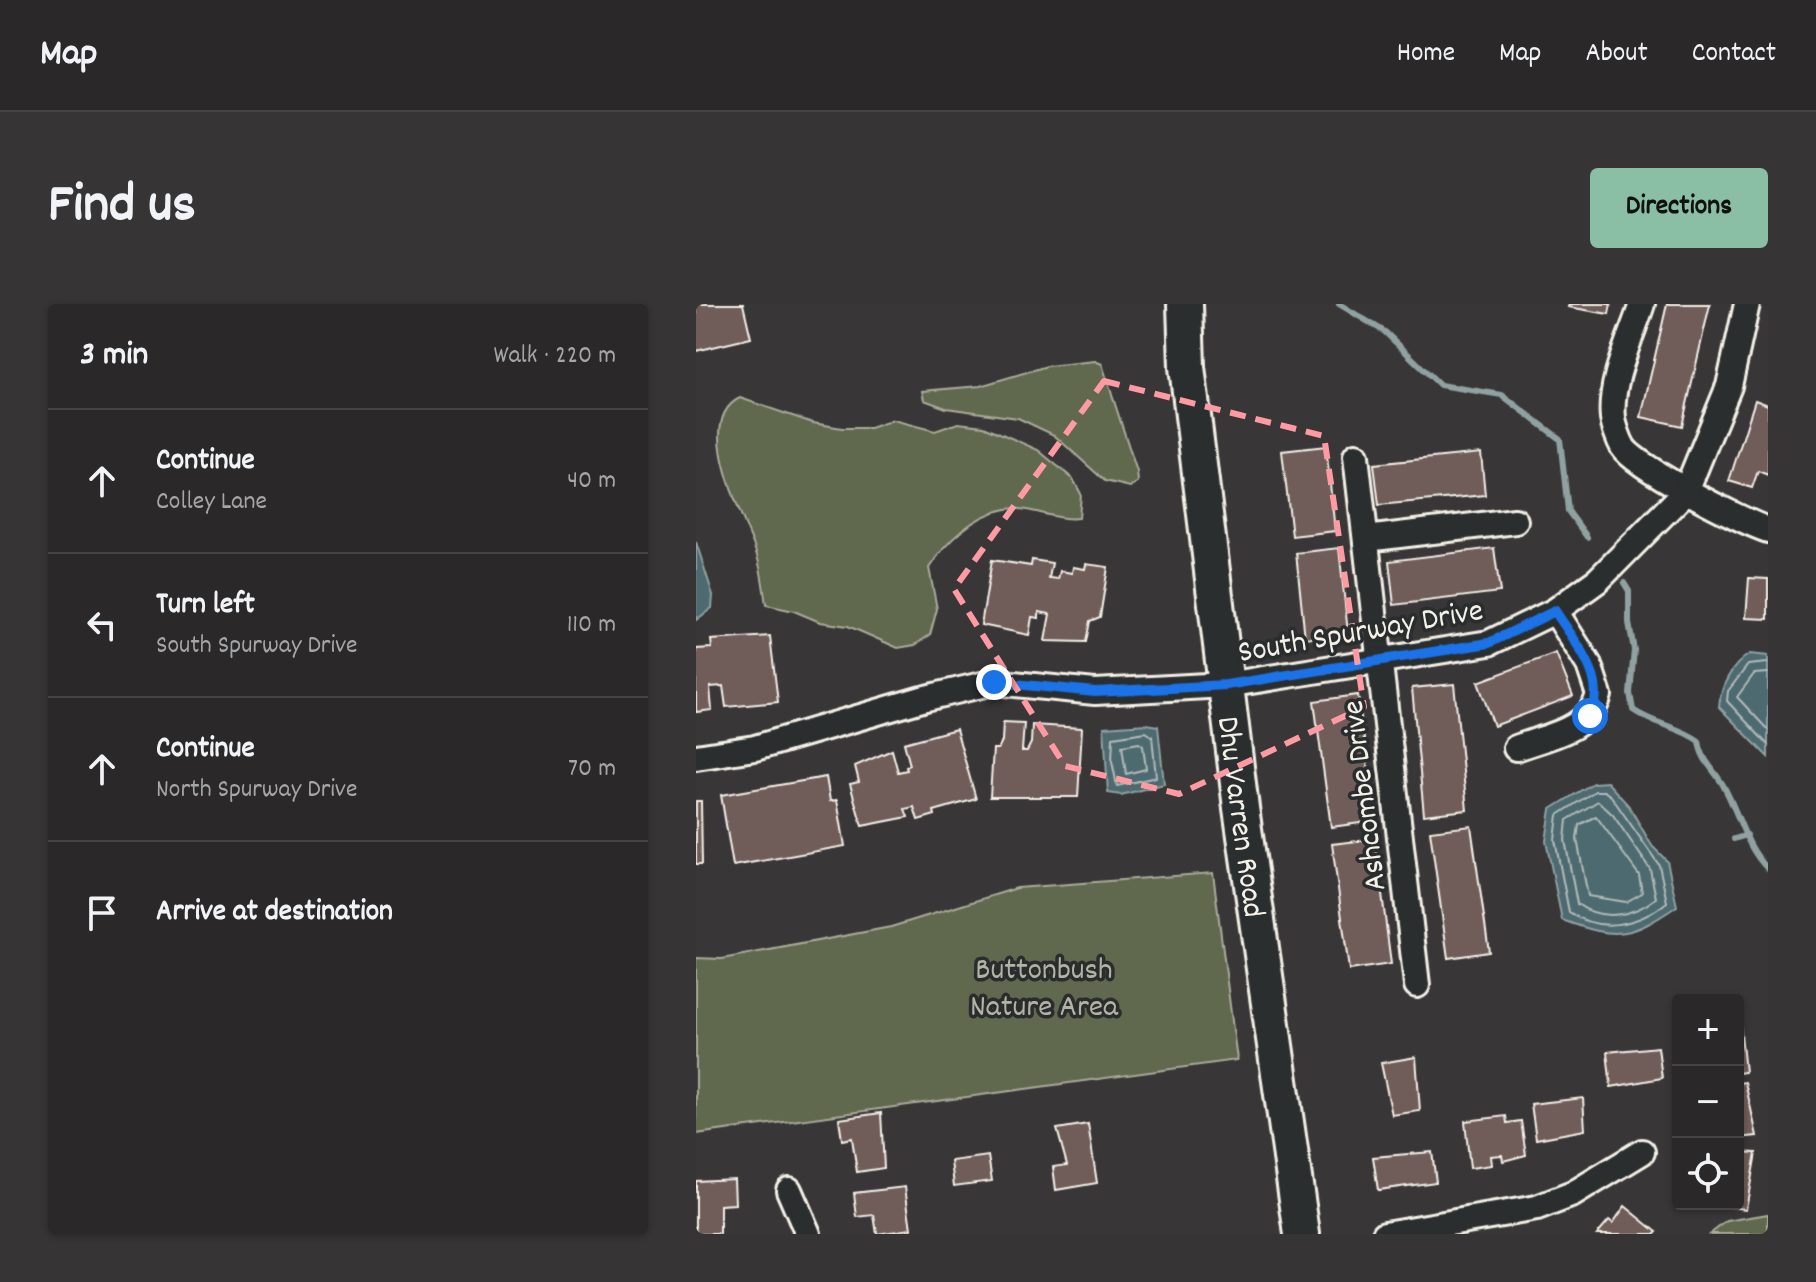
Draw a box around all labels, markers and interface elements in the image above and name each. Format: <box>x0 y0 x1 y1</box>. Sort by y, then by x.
text: Map <box>40 28 98 83</box>
text: Home <box>1397 35 1455 75</box>
text: Map <box>1499 35 1541 75</box>
text: About <box>1585 35 1648 75</box>
text: Contact <box>1692 35 1776 75</box>
text: Find us <box>48 168 196 248</box>
button: Directions <box>1590 168 1768 248</box>
text: 3 min <box>80 332 148 381</box>
text: Walk · 220 m <box>493 338 616 375</box>
text: Continue <box>156 441 255 484</box>
icon: ahead <box>80 459 124 503</box>
text: 40 m <box>567 463 616 500</box>
text: Colley Lane <box>156 484 267 521</box>
text: Turn left <box>156 585 255 628</box>
street label: South Spurway Drive <box>1235 590 1487 678</box>
icon: left <box>80 603 124 647</box>
text: 110 m <box>567 607 616 644</box>
text: South Spurway Drive <box>156 628 358 665</box>
route end <box>976 664 1012 700</box>
street label: Ashcombe Drive <box>1332 697 1401 893</box>
route start <box>1572 698 1608 734</box>
street label: Dhu Varren Road <box>1202 714 1274 921</box>
text: Continue <box>156 729 255 772</box>
icon: ahead <box>80 747 124 791</box>
text: 70 m <box>568 751 616 788</box>
text: North Spurway Drive <box>156 772 357 809</box>
icon: arrive <box>80 891 124 935</box>
text: Arrive at destination <box>156 892 393 935</box>
park label: Buttonbush Nature Area <box>970 949 1119 1032</box>
map controls <box>1672 994 1744 1210</box>
button: + <box>1672 994 1744 1066</box>
button: − <box>1672 1066 1744 1138</box>
button: locate <box>1672 1138 1744 1210</box>

